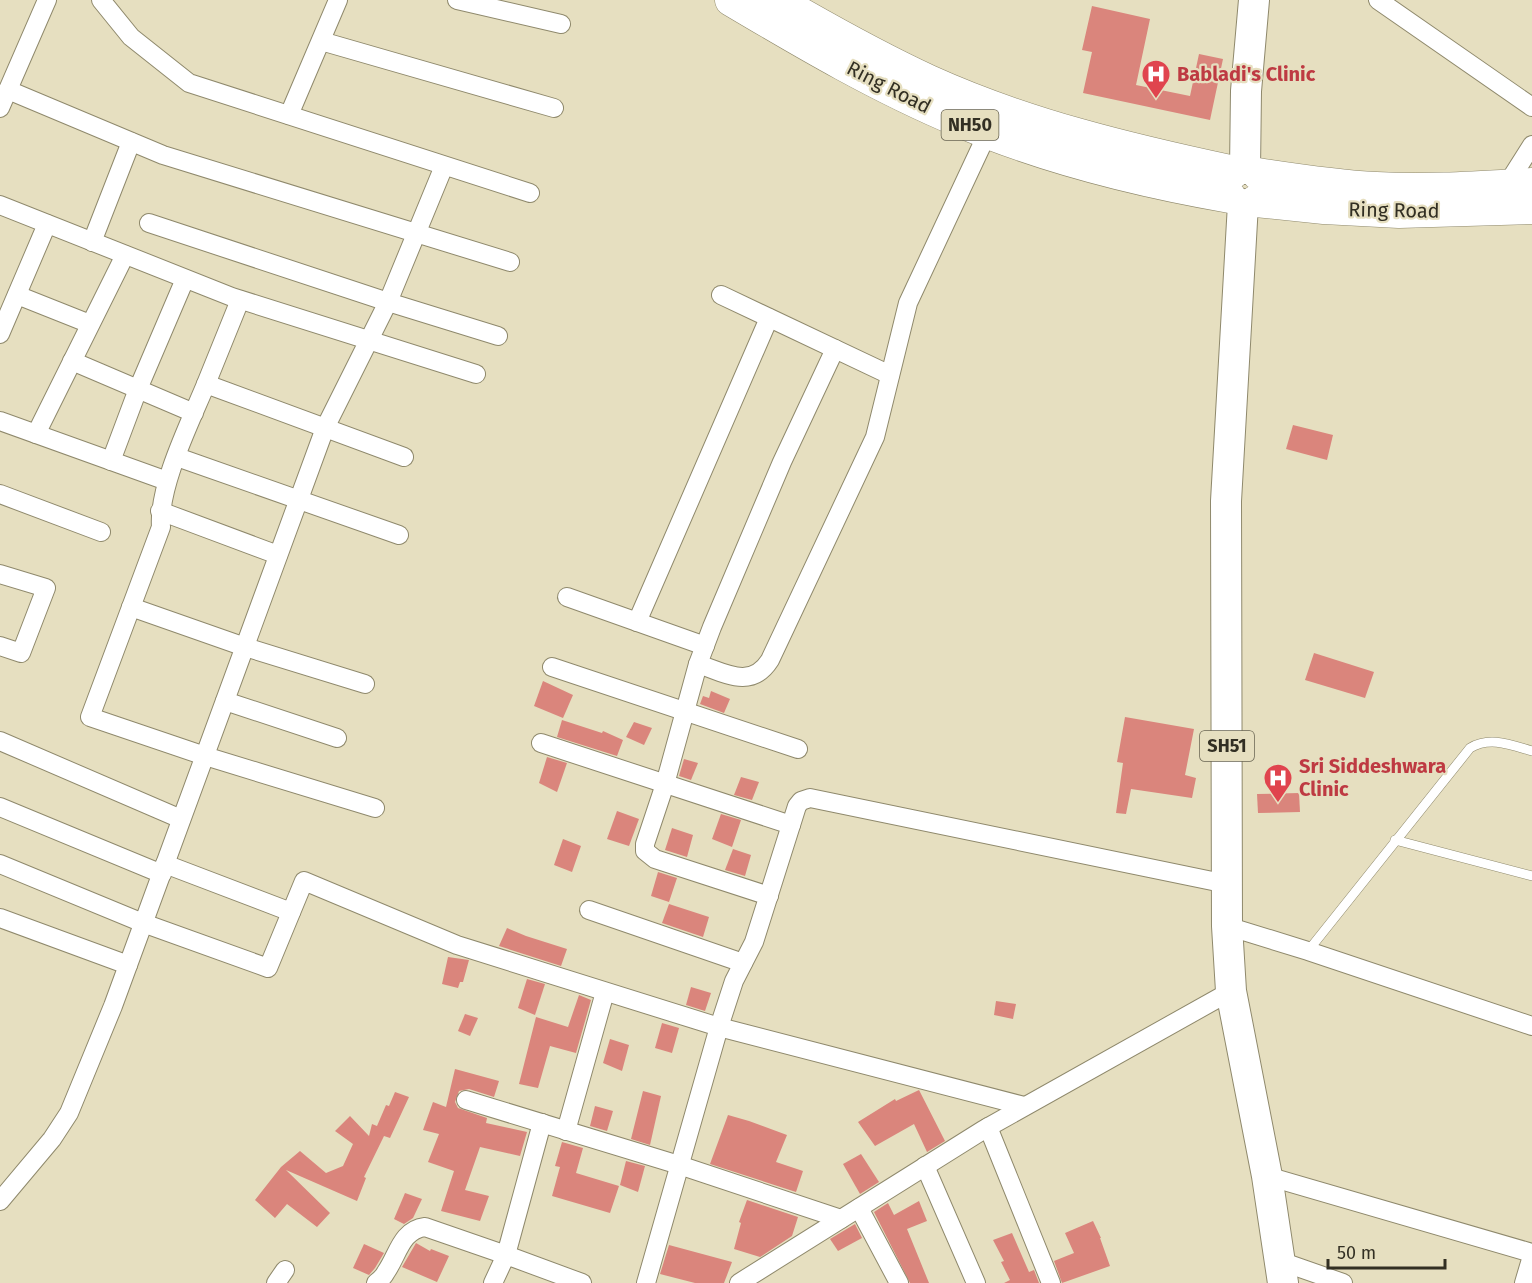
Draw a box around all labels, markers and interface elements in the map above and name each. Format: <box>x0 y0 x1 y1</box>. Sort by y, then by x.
street label: Ring Road <box>843 56 935 118</box>
hospital icon: Babladi's Clinic <box>1140 58 1172 100</box>
place label: Babladi's Clinic <box>1177 62 1316 86</box>
road number: NH50 <box>942 110 998 140</box>
street label: Ring Road <box>1348 197 1440 223</box>
road number: SH51 <box>1200 731 1254 761</box>
place label: Sri Siddeshwara Clinic <box>1299 754 1446 801</box>
hospital icon: Sri Siddeshwara Clinic <box>1262 762 1294 804</box>
scale bar <box>1328 1232 1445 1270</box>
text: 50 m <box>1337 1242 1376 1264</box>

